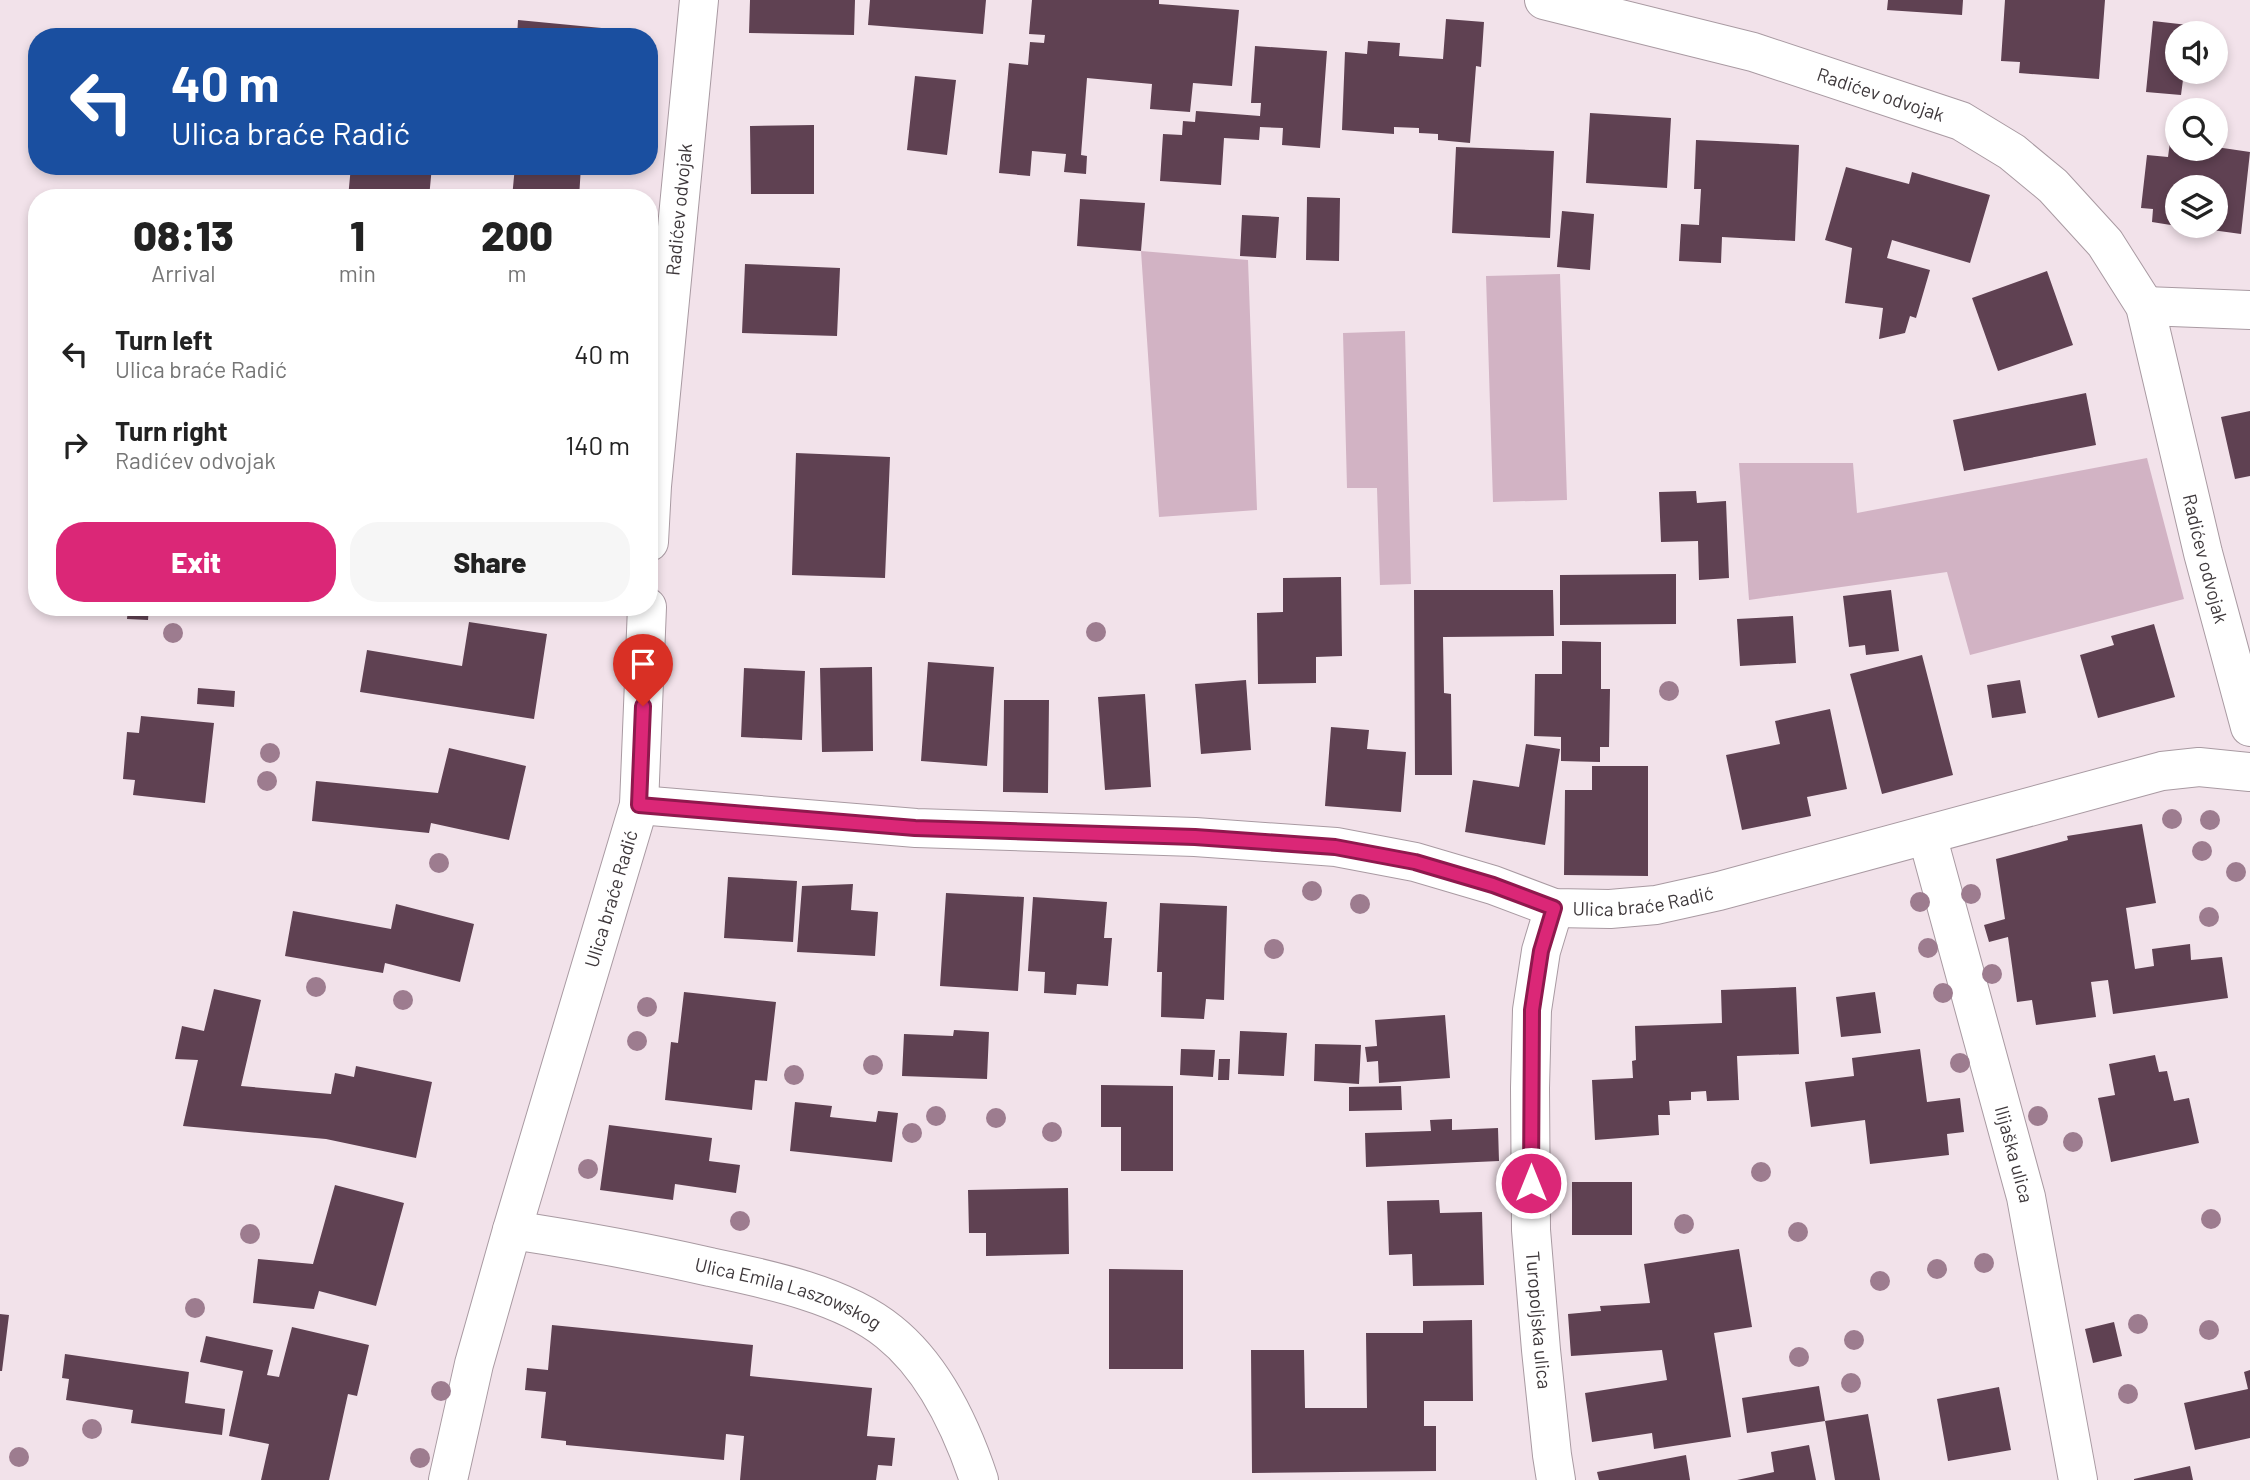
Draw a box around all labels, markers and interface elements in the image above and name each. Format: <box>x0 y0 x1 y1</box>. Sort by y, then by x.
map controls <box>2165 21 2228 238</box>
button: sound <box>2165 21 2228 84</box>
text: 40 m <box>171 53 279 112</box>
icon: left <box>56 56 147 147</box>
street label: Radićev odvojak <box>1814 62 1948 126</box>
button: search <box>2165 98 2228 161</box>
text: Ulica braće Radić <box>171 113 410 151</box>
street label: Radićev odvojak <box>660 142 696 277</box>
button: layers <box>2165 175 2228 238</box>
text: 08:13 <box>133 209 234 259</box>
text: 1 <box>350 209 365 259</box>
text: 200 <box>481 209 553 259</box>
text: Arrival <box>151 259 216 287</box>
text: min <box>339 259 376 287</box>
text: m <box>507 259 527 287</box>
text: Turn left <box>115 324 213 355</box>
icon: left <box>56 335 94 373</box>
text: 40 m <box>574 338 630 369</box>
text: Ulica braće Radić <box>115 355 287 383</box>
text: Turn right <box>115 415 228 446</box>
icon: right <box>56 426 94 464</box>
text: 140 m <box>565 429 630 460</box>
text: Radićev odvojak <box>115 446 276 474</box>
street label: Radićev odvojak <box>2178 491 2233 626</box>
button: Exit <box>56 522 336 602</box>
button: Share <box>350 522 630 602</box>
pin <box>613 634 673 706</box>
icon: arrive <box>624 645 662 683</box>
street label: Ulica braće Radić <box>579 827 642 970</box>
street label: Ulica braće Radić <box>1572 881 1716 920</box>
street label: Ilijaška ulica <box>1991 1103 2039 1204</box>
position arrow <box>1494 1146 1568 1220</box>
street label: Turopoljska ulica <box>1522 1250 1557 1390</box>
street label: Ulica Emila Laszowskog <box>693 1252 886 1334</box>

